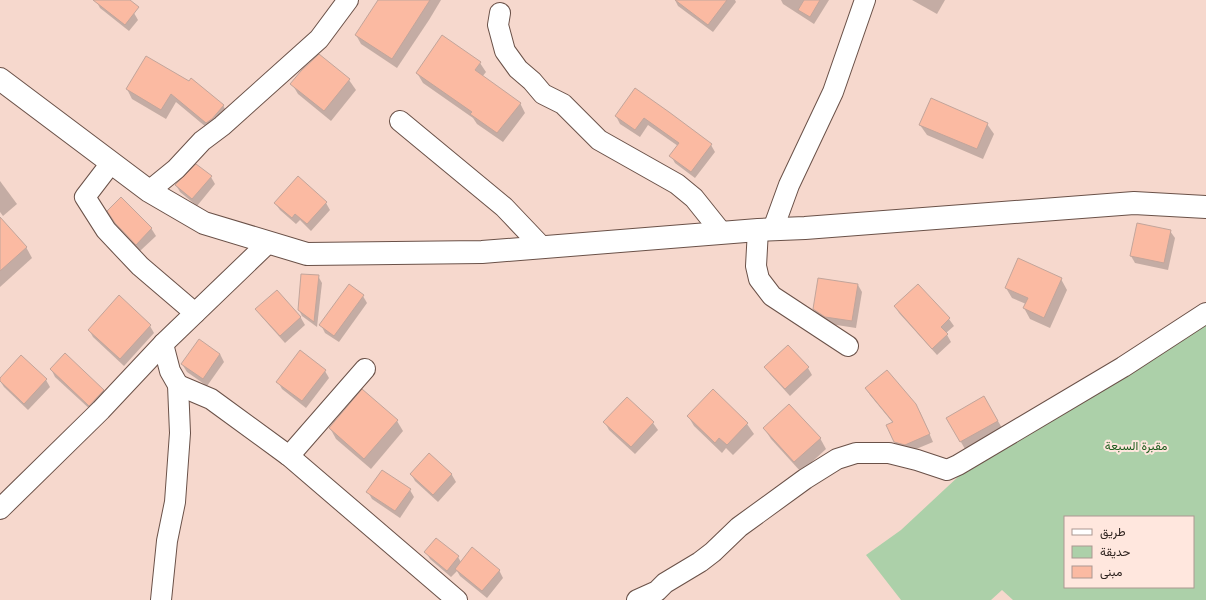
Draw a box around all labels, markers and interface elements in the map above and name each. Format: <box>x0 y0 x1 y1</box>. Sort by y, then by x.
park label: مقبرة السبعة <box>1105 438 1167 454</box>
legend <box>1064 516 1194 588</box>
text: طريق <box>1100 524 1126 540</box>
text: حديقة <box>1100 544 1130 560</box>
text: مبنى <box>1100 564 1122 580</box>

